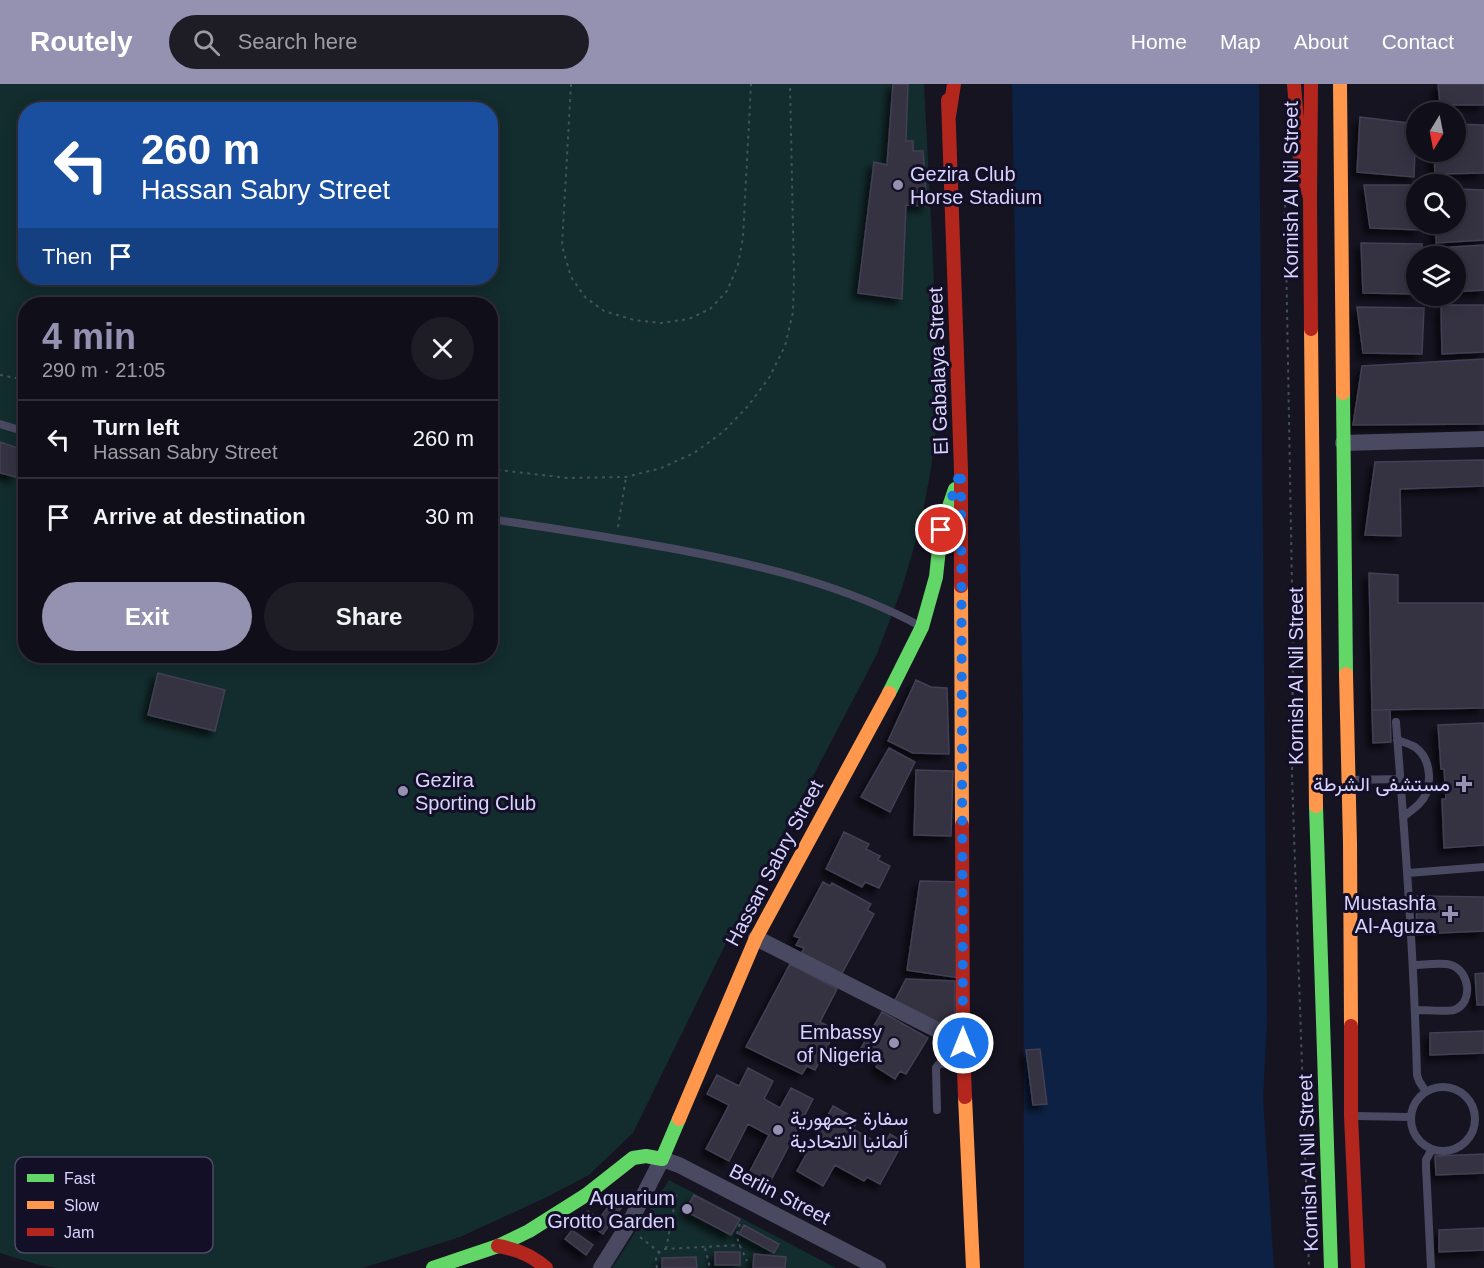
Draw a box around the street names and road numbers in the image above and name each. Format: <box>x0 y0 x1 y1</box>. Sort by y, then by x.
street label: Kornish Al Nil Street <box>1280 101 1302 279</box>
street label: El Gabalaya Street <box>924 286 952 455</box>
street label: Kornish Al Nil Street <box>1285 587 1307 765</box>
street label: Hassan Sabry Street <box>721 776 827 950</box>
street label: Kornish Al Nil Street <box>1294 1073 1322 1252</box>
street label: Berlin Street <box>726 1159 834 1229</box>

